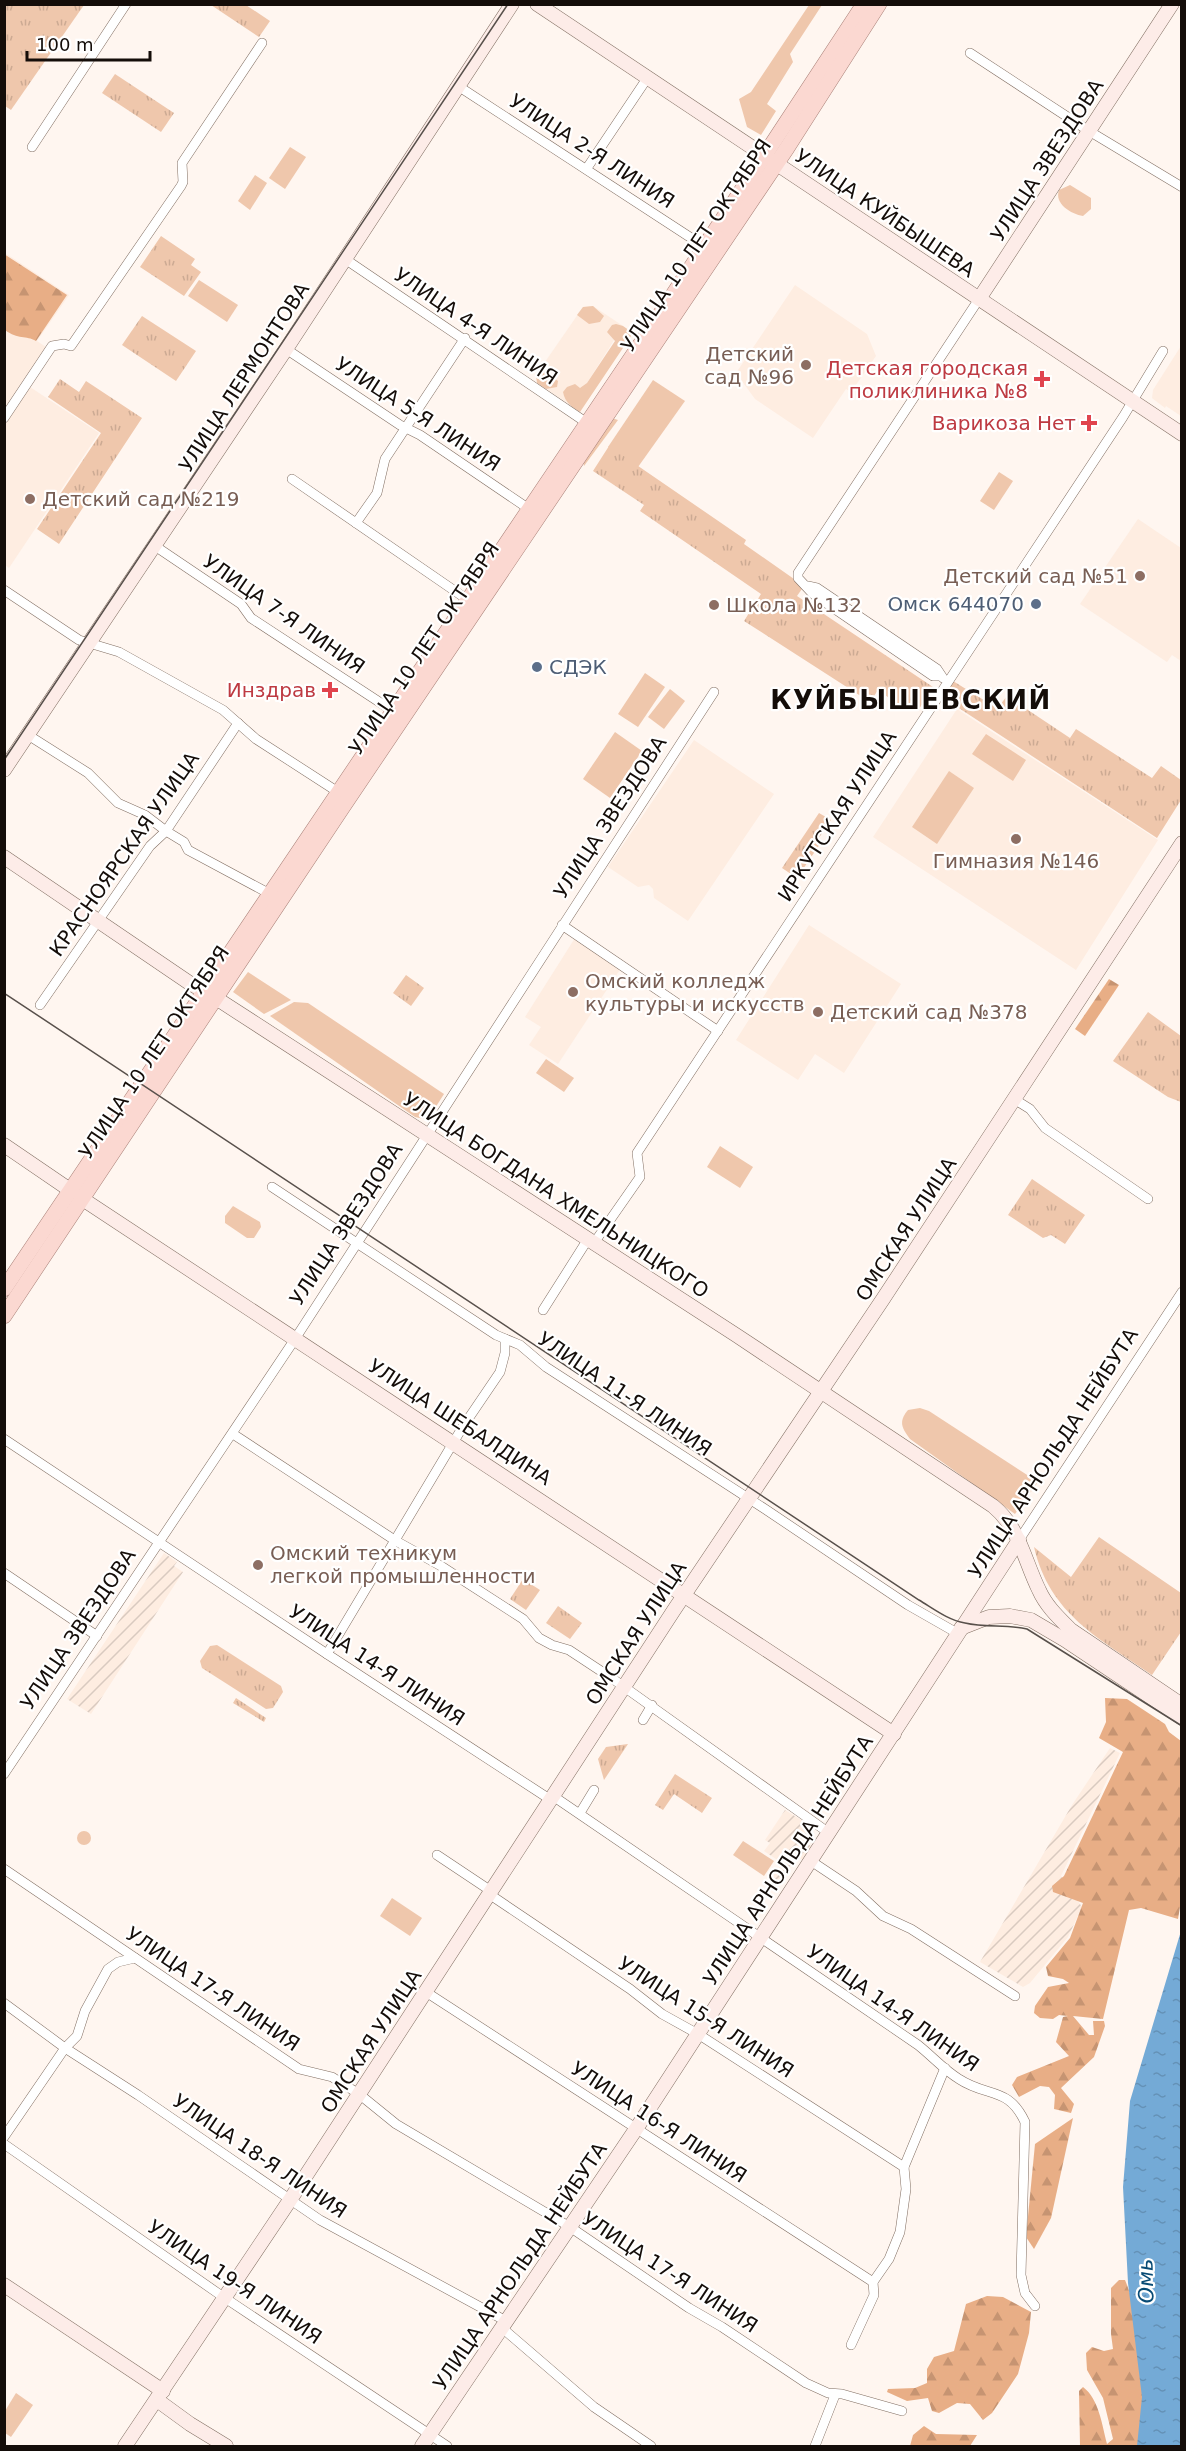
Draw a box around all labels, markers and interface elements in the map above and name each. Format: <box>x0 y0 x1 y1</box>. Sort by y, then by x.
scale bar <box>27 24 150 62</box>
text: 100 m <box>36 34 94 55</box>
street label: УЛИЦА ЗВЕЗДОВА <box>986 74 1109 246</box>
street label: УЛИЦА 2-Я ЛИНИЯ <box>505 89 679 213</box>
street label: УЛИЦА 10 ЛЕТ ОКТЯБРЯ <box>616 134 776 356</box>
street label: УЛИЦА КУЙБЫШЕВА <box>790 144 980 282</box>
street label: УЛИЦА 4-Я ЛИНИЯ <box>390 262 562 390</box>
street label: УЛИЦА ЛЕРМОНТОВА <box>174 278 314 476</box>
place label: Детский сад №96 <box>704 342 794 389</box>
street label: УЛИЦА 5-Я ЛИНИЯ <box>331 352 505 476</box>
place label: Детская городская поликлиника №8 <box>826 356 1028 403</box>
marker: Детский сад №96 <box>799 358 813 372</box>
marker: Детская городская поликлиника №8 <box>1033 370 1051 388</box>
place label: Варикоза Нет <box>932 411 1076 435</box>
marker: Варикоза Нет <box>1080 414 1098 432</box>
place label: Детский сад №219 <box>42 487 239 511</box>
marker: Детский сад №219 <box>23 492 37 506</box>
street label: УЛИЦА 10 ЛЕТ ОКТЯБРЯ <box>344 537 504 759</box>
street label: УЛИЦА 7-Я ЛИНИЯ <box>199 549 369 679</box>
place label: Детский сад №51 <box>943 564 1128 588</box>
marker: Детский сад №51 <box>1133 569 1147 583</box>
place label: Омск 644070 <box>887 592 1024 616</box>
place label: Школа №132 <box>726 593 862 617</box>
marker: Омск 644070 <box>1029 597 1043 611</box>
marker: Школа №132 <box>707 598 721 612</box>
place label: СДЭК <box>549 655 607 679</box>
marker: СДЭК <box>530 660 544 674</box>
place label: Инздрав <box>227 678 316 702</box>
marker: Инздрав <box>321 681 339 699</box>
district label: КУЙБЫШЕВСКИЙ <box>770 684 1052 715</box>
street label: ИРКУТСКАЯ УЛИЦА <box>773 726 901 906</box>
street label: УЛИЦА ЗВЕЗДОВА <box>549 731 672 903</box>
street label: КРАСНОЯРСКАЯ УЛИЦА <box>44 747 204 961</box>
marker: Гимназия №146 <box>1009 832 1023 846</box>
place label: Гимназия №146 <box>933 849 1099 873</box>
street label: УЛИЦА 10 ЛЕТ ОКТЯБРЯ <box>74 941 234 1163</box>
place label: Омский колледж культуры и искусств <box>585 969 805 1016</box>
marker: Омский колледж культуры и искусств <box>566 985 580 999</box>
place label: Детский сад №378 <box>830 1000 1027 1024</box>
marker: Детский сад №378 <box>811 1005 825 1019</box>
street label: УЛИЦА БОГДАНА ХМЕЛЬНИЦКОГО <box>399 1087 713 1303</box>
street label: УЛИЦА ЗВЕЗДОВА <box>285 1138 408 1310</box>
street label: ОМСКАЯ УЛИЦА <box>851 1152 962 1305</box>
street label: УЛИЦА АРНОЛЬДА НЕЙБУТА <box>963 1323 1143 1582</box>
street label: УЛИЦА 11-Я ЛИНИЯ <box>533 1327 717 1461</box>
street label: УЛИЦА ШЕБАЛДИНА <box>364 1354 556 1490</box>
place label: Омский техникум легкой промышленности <box>270 1541 536 1588</box>
street label: УЛИЦА ЗВЕЗДОВА <box>15 1544 141 1714</box>
street label: ОМСКАЯ УЛИЦА <box>581 1556 692 1709</box>
marker: Омский техникум легкой промышленности <box>251 1558 265 1572</box>
street label: УЛИЦА 14-Я ЛИНИЯ <box>285 1599 469 1731</box>
street label: УЛИЦА АРНОЛЬДА НЕЙБУТА <box>698 1730 878 1989</box>
street label: УЛИЦА 17-Я ЛИНИЯ <box>121 1922 305 2056</box>
street label: УЛИЦА 14-Я ЛИНИЯ <box>802 1939 984 2077</box>
street label: УЛИЦА 15-Я ЛИНИЯ <box>614 1951 798 2083</box>
street label: ОМСКАЯ УЛИЦА <box>316 1964 427 2117</box>
street label: УЛИЦА 16-Я ЛИНИЯ <box>567 2056 751 2188</box>
street label: УЛИЦА 18-Я ЛИНИЯ <box>168 2089 352 2223</box>
street label: УЛИЦА АРНОЛЬДА НЕЙБУТА <box>428 2138 612 2394</box>
street label: УЛИЦА 17-Я ЛИНИЯ <box>578 2206 762 2338</box>
street label: УЛИЦА 19-Я ЛИНИЯ <box>143 2215 327 2349</box>
water label: Омь <box>1134 2258 1158 2304</box>

